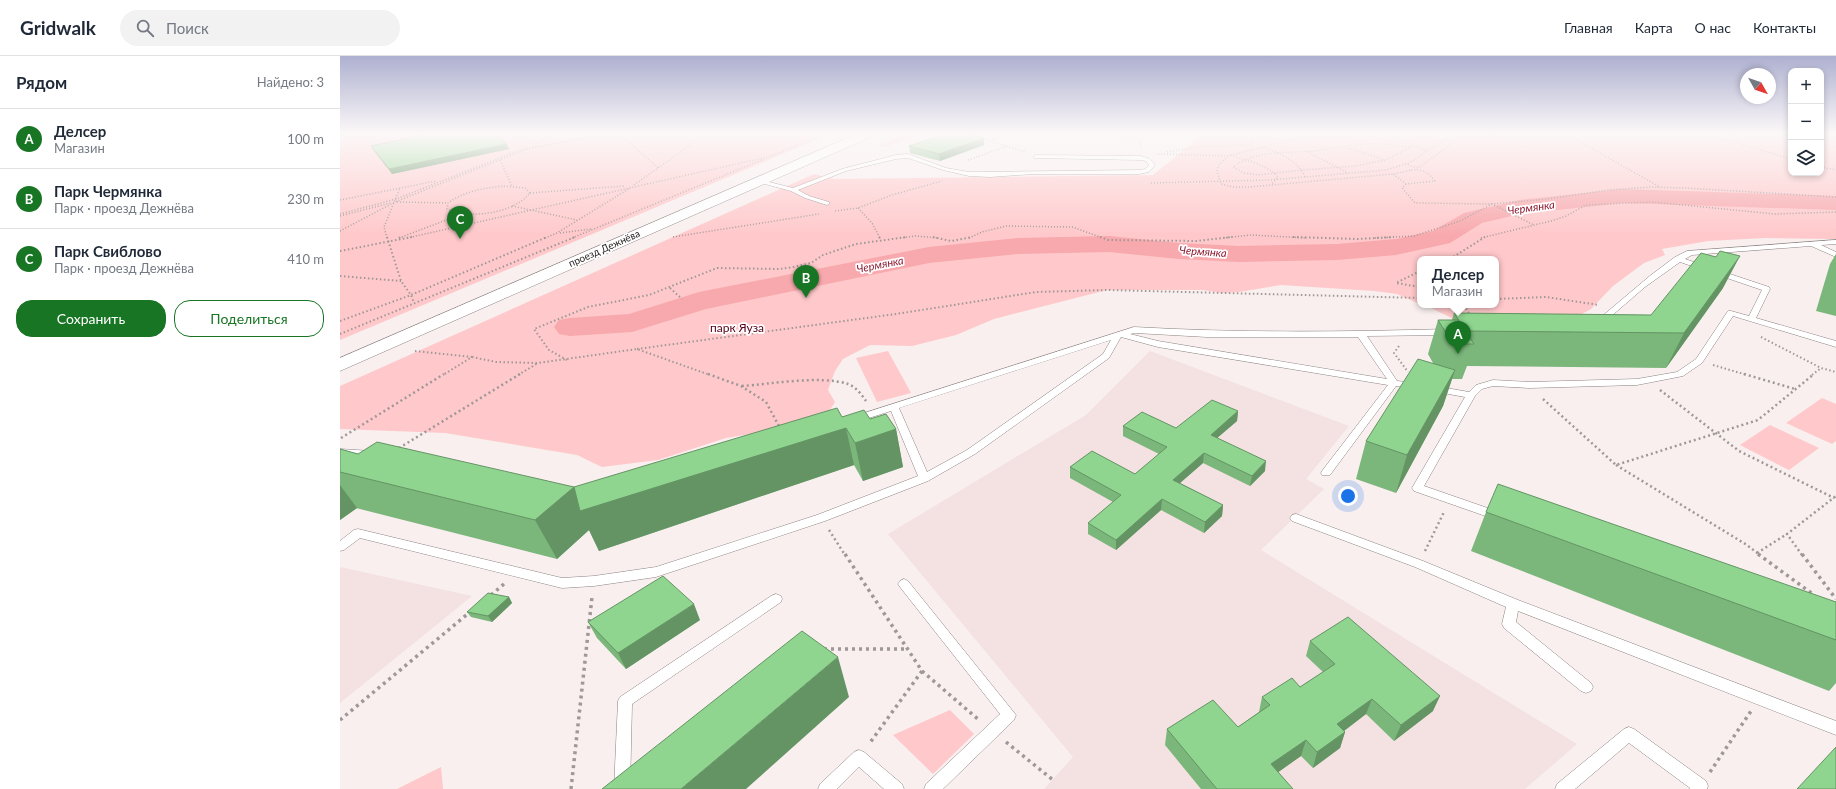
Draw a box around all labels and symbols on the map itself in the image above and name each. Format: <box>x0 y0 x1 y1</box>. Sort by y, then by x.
north arrow <box>1740 68 1776 104</box>
water label: Чермянка <box>1507 197 1556 217</box>
pin: C <box>447 206 473 239</box>
street label: проезд Дежнёва <box>566 227 642 269</box>
water label: Чермянка <box>1179 243 1227 259</box>
water label: Чермянка <box>855 253 905 275</box>
pin: B <box>793 265 819 298</box>
park label: парк Яуза <box>710 320 764 335</box>
pin: A <box>1445 321 1471 354</box>
your location <box>1338 486 1358 506</box>

